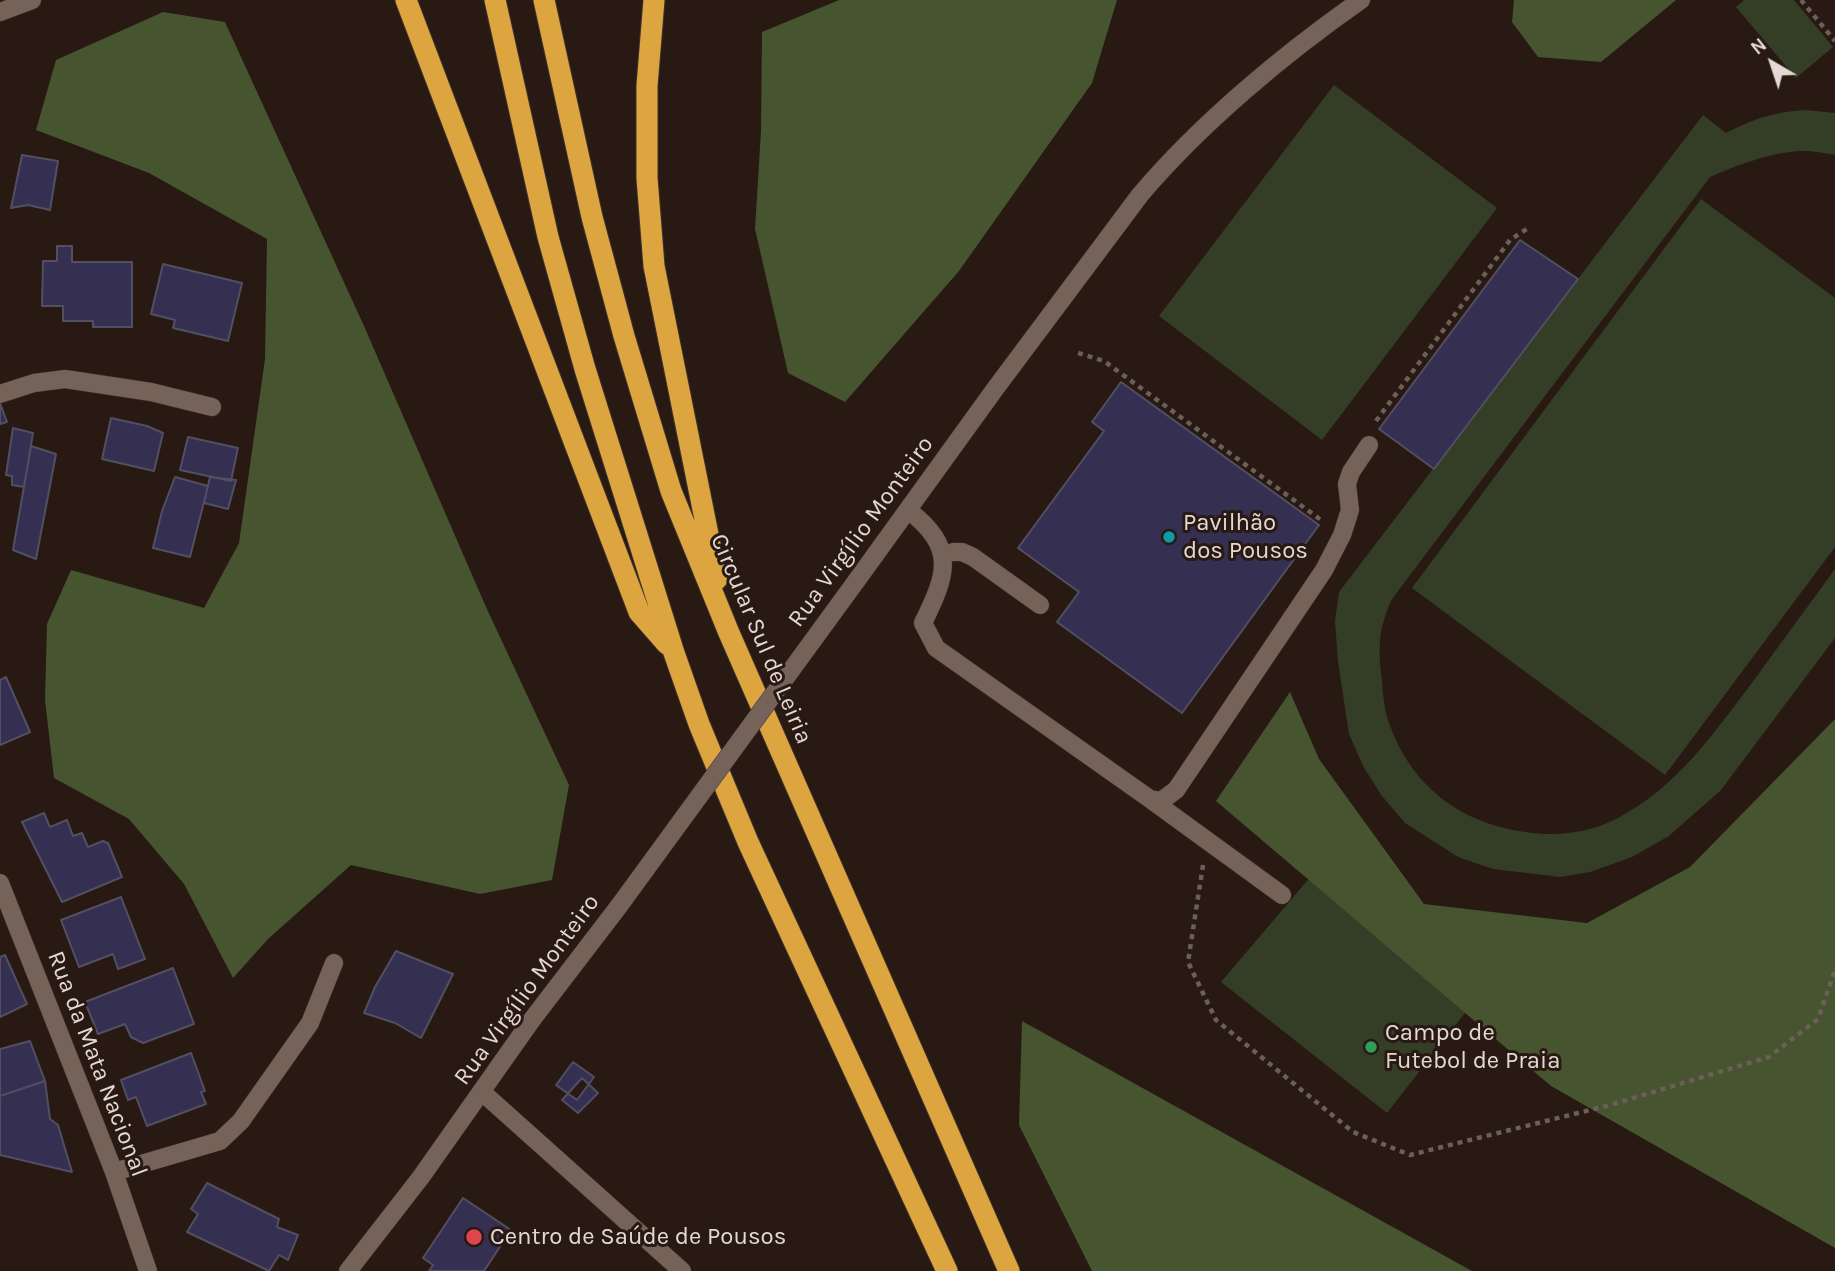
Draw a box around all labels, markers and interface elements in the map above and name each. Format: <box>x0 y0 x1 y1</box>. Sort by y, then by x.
north arrow <box>1737 28 1807 98</box>
text: N <box>1747 34 1771 60</box>
street label: Rua Virgílio Monteiro <box>782 431 940 633</box>
place label: Pavilhão dos Pousos <box>1183 509 1308 565</box>
marker: Pavilhão dos Pousos <box>1161 529 1177 545</box>
street label: Circular Sul de Leiria <box>704 530 818 748</box>
street label: Rua Virgílio Monteiro <box>448 889 606 1091</box>
street label: Rua da Mata Nacional <box>41 947 153 1181</box>
place label: Campo de Futebol de Praia <box>1385 1019 1560 1075</box>
marker: Campo de Futebol de Praia <box>1363 1039 1379 1055</box>
place label: Centro de Saúde de Pousos <box>490 1223 786 1251</box>
marker: Centro de Saúde de Pousos <box>464 1227 484 1247</box>

